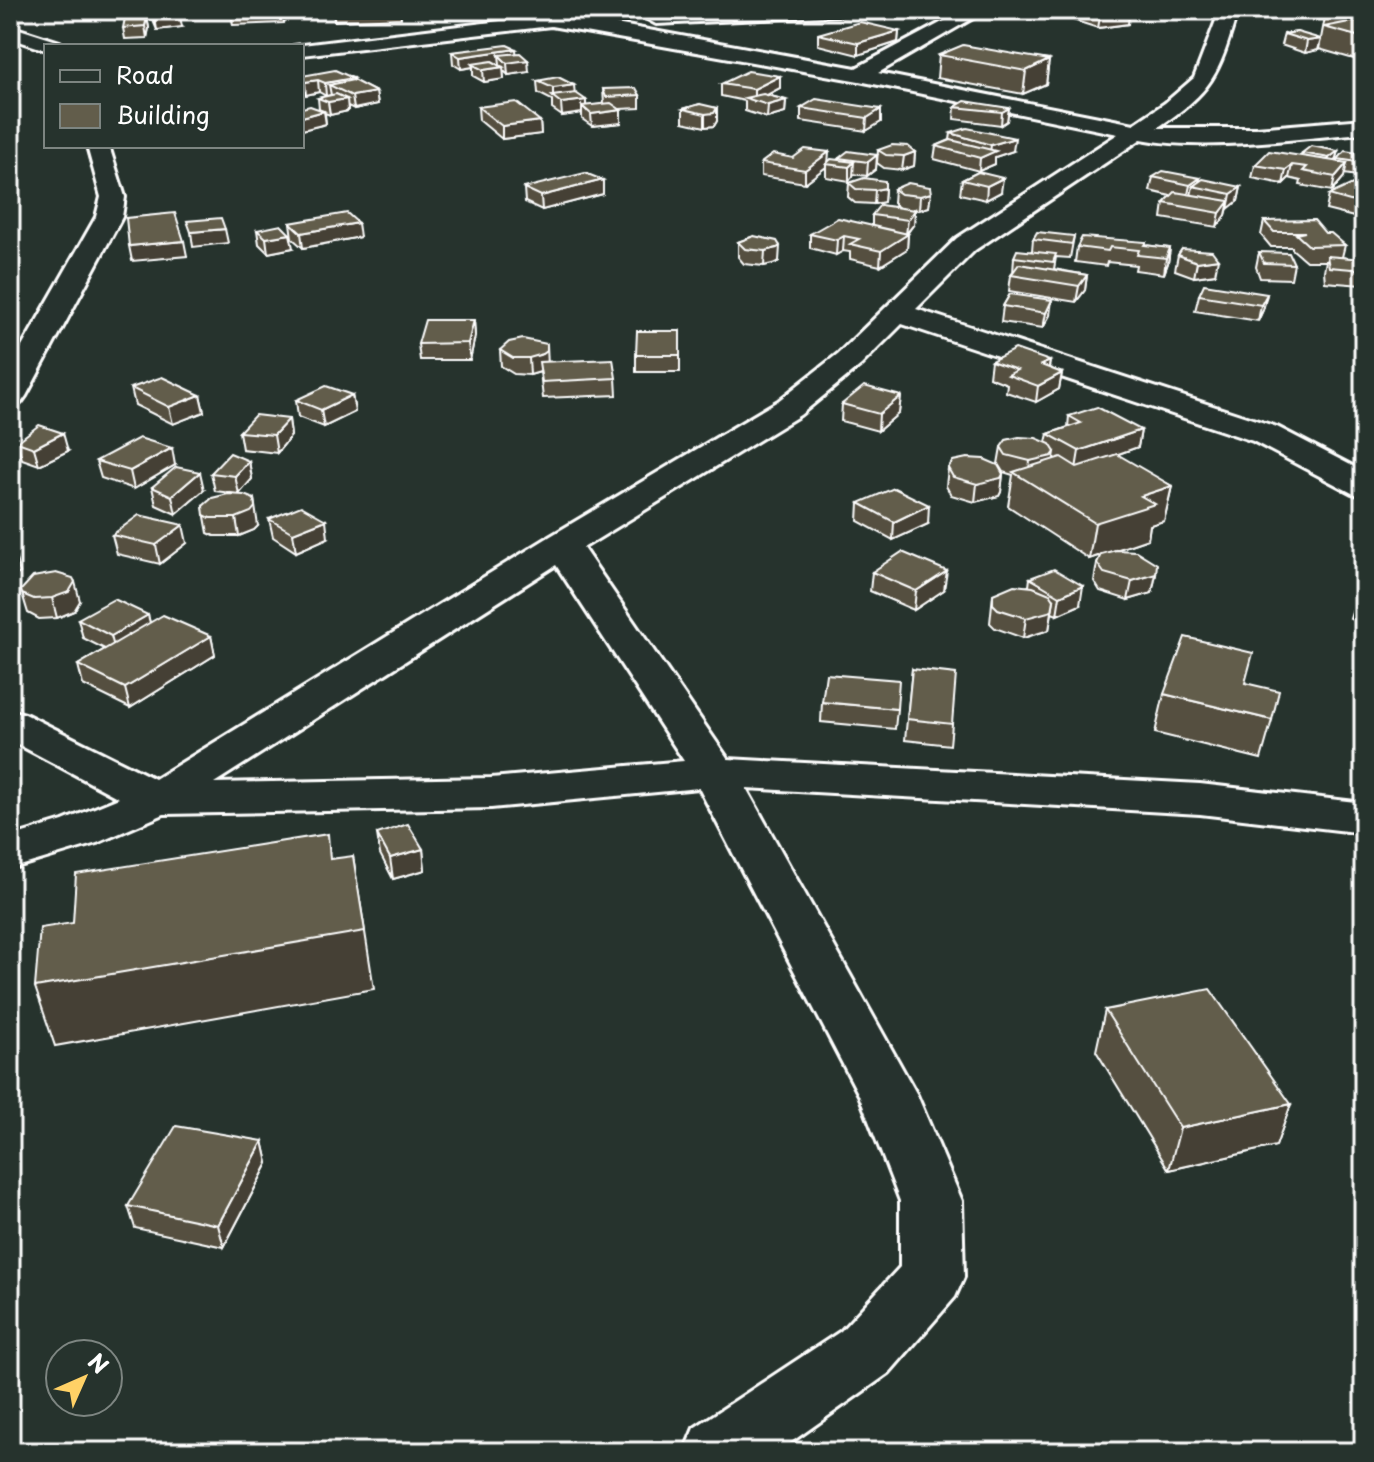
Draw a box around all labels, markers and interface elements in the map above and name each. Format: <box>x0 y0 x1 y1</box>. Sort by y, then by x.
legend <box>44 44 304 148</box>
text: Road <box>116 56 174 92</box>
text: Building <box>116 96 210 132</box>
north arrow <box>44 1338 124 1418</box>
text: N <box>81 1345 117 1381</box>

